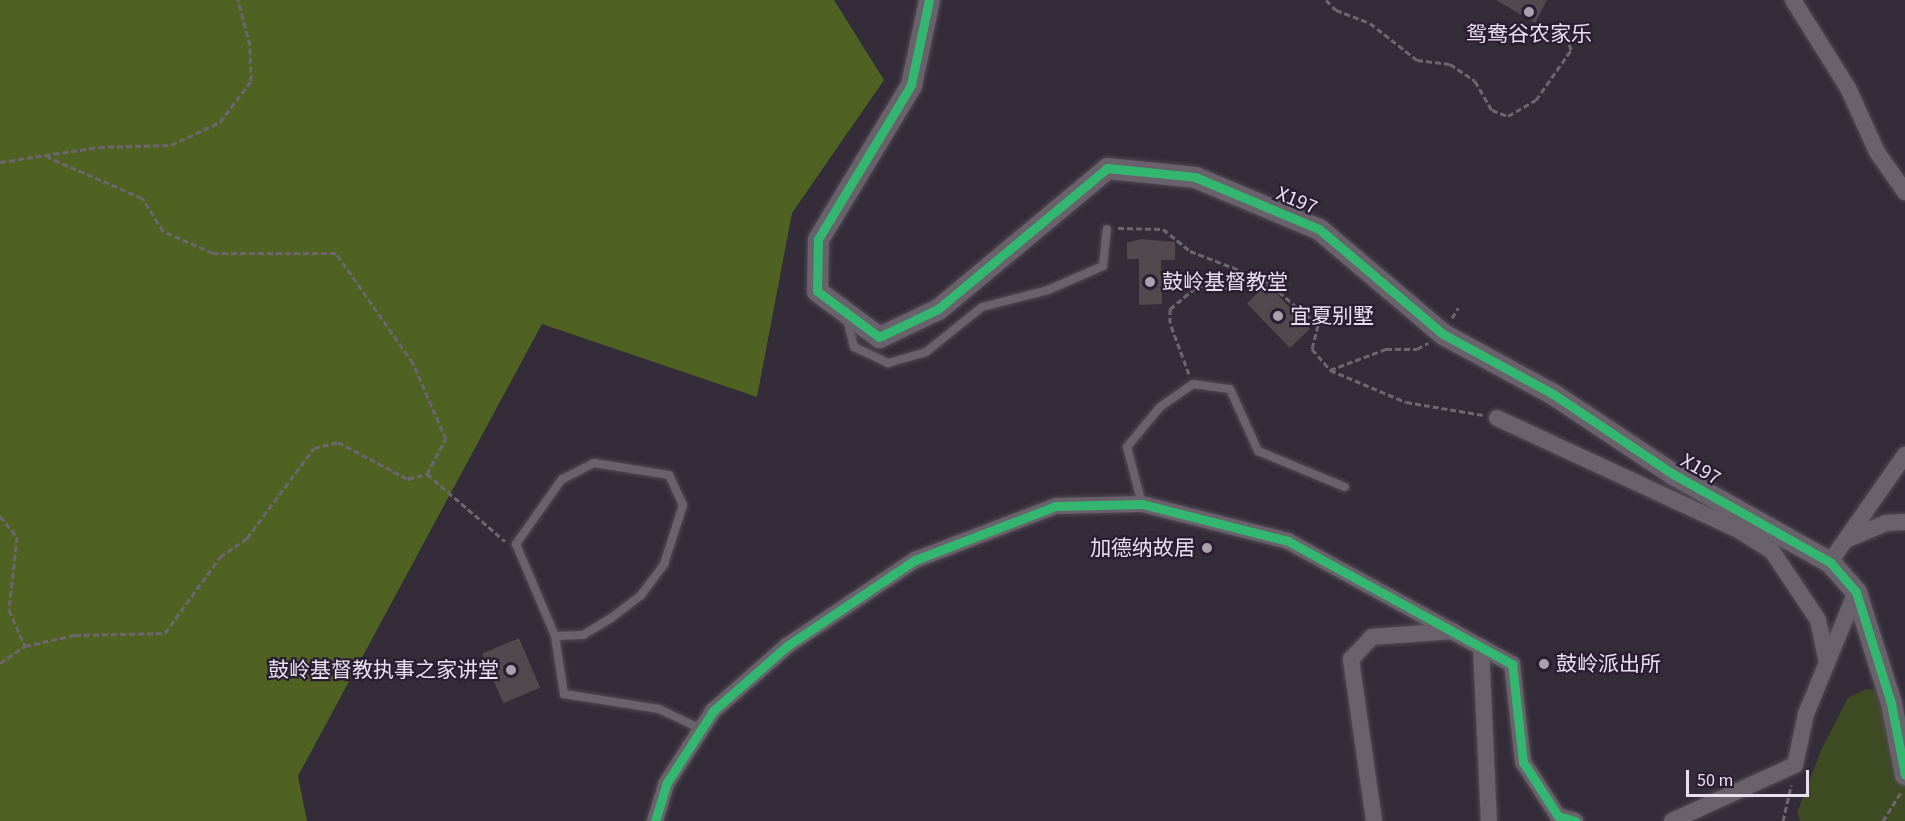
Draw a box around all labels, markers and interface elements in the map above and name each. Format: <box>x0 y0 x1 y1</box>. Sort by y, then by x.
marker: 鸳鸯谷农家乐 <box>1522 5 1536 19</box>
place label: 鸳鸯谷农家乐 <box>1466 21 1592 47</box>
street label: X197 <box>1273 180 1321 220</box>
place label: 鼓岭基督教堂 <box>1162 269 1288 295</box>
marker: 鼓岭基督教堂 <box>1143 275 1157 289</box>
place label: 宜夏别墅 <box>1290 303 1374 329</box>
marker: 宜夏别墅 <box>1271 309 1285 323</box>
street label: X197 <box>1676 448 1726 490</box>
place label: 加德纳故居 <box>1090 535 1195 561</box>
marker: 加德纳故居 <box>1200 541 1214 555</box>
place label: 鼓岭派出所 <box>1556 651 1661 677</box>
place label: 鼓岭基督教执事之家讲堂 <box>268 657 499 683</box>
marker: 鼓岭派出所 <box>1537 657 1551 671</box>
marker: 鼓岭基督教执事之家讲堂 <box>504 663 518 677</box>
scale bar <box>1689 758 1812 796</box>
text: 50 m <box>1697 768 1733 793</box>

